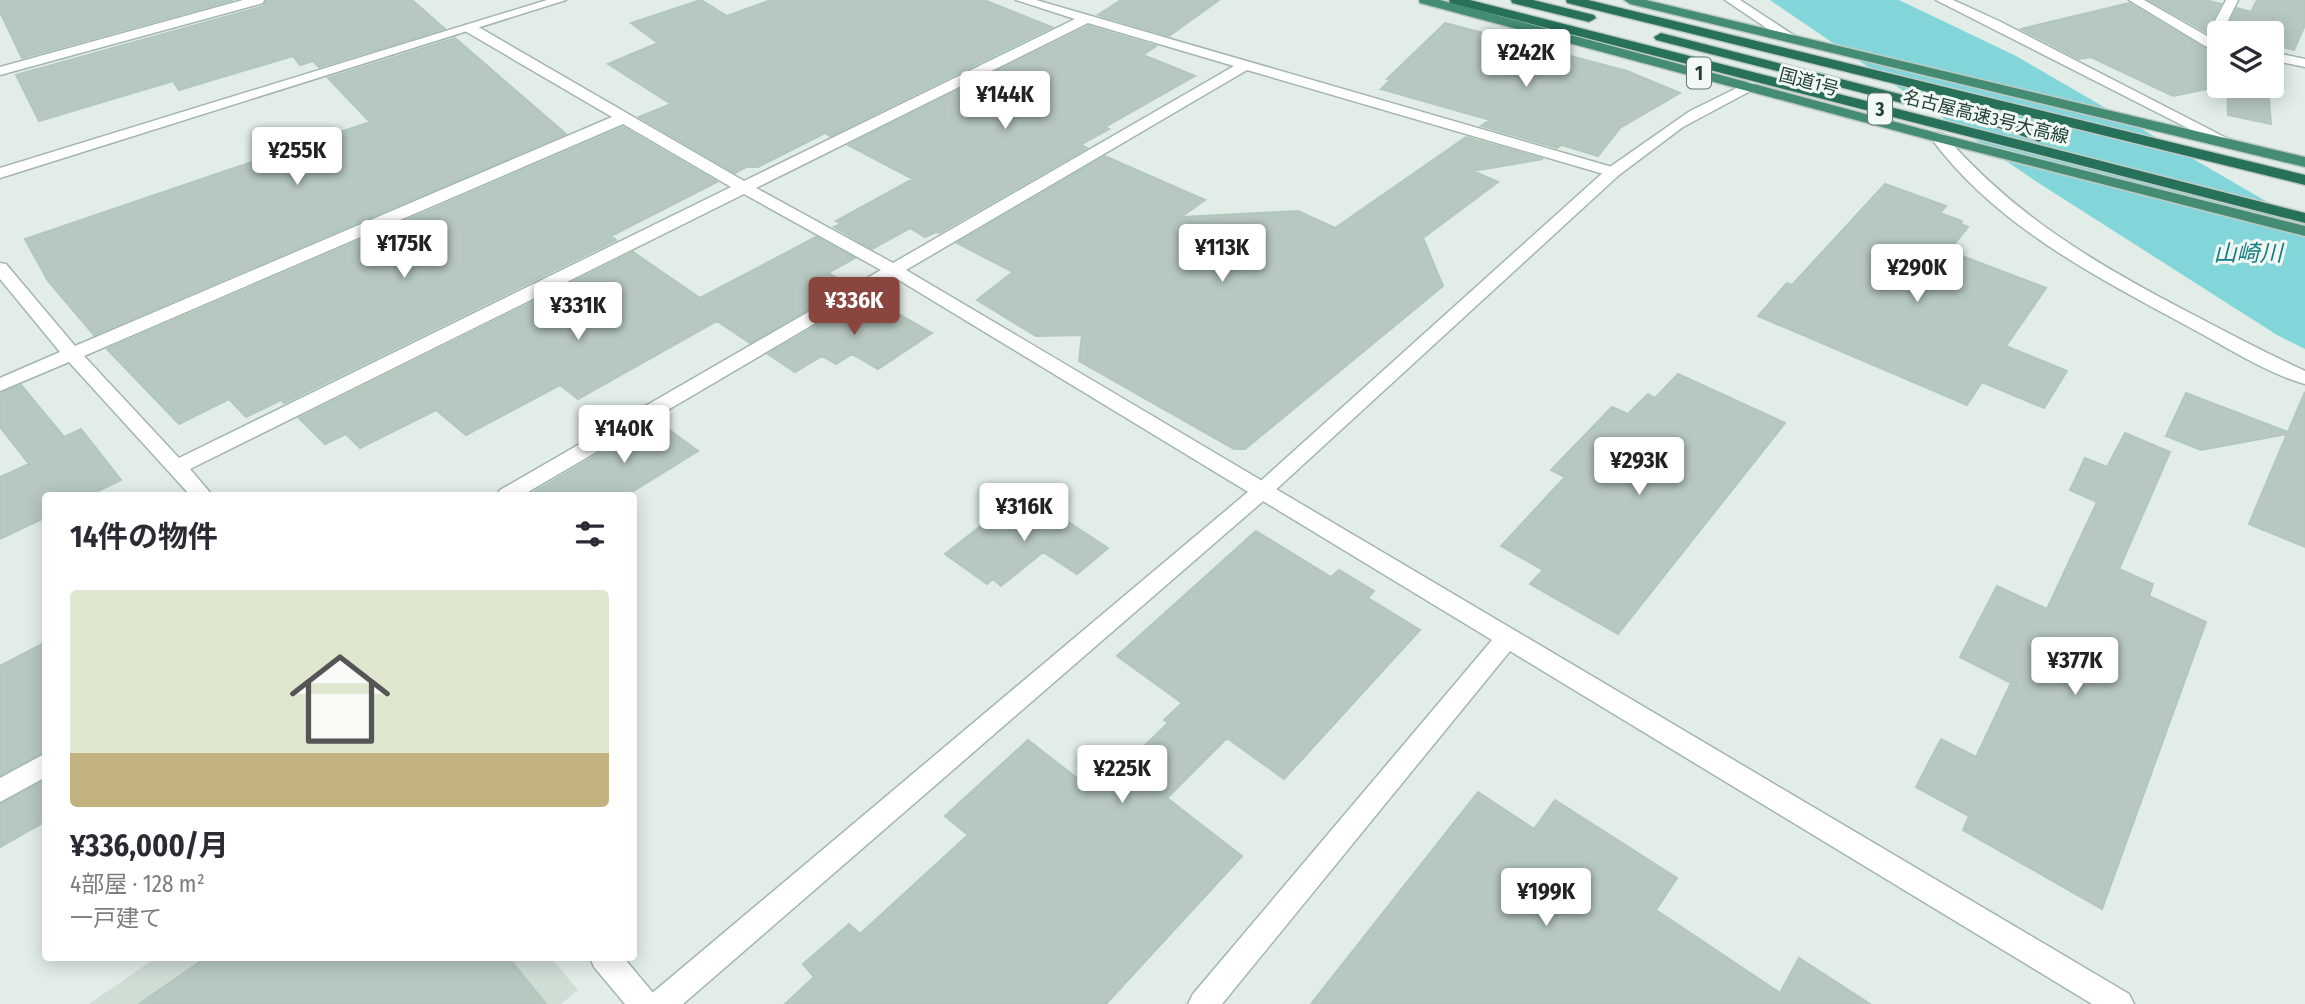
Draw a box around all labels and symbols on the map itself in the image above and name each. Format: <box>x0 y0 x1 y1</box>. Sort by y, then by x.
pin: ¥242K <box>1477 29 1575 89</box>
road number: 1 <box>1687 58 1711 88</box>
street label: 国道1号 <box>1777 63 1841 101</box>
pin: ¥144K <box>956 72 1054 131</box>
street label: 名古屋高速3号大高線 <box>1901 86 2071 148</box>
road number: 3 <box>1868 94 1892 124</box>
pin: ¥255K <box>248 128 346 187</box>
pin: ¥175K <box>355 220 453 280</box>
pin: ¥113K <box>1173 224 1271 284</box>
water label: 山崎川 <box>2214 239 2286 267</box>
pin: ¥290K <box>1868 244 1966 304</box>
pin: ¥336K <box>805 278 903 337</box>
pin: ¥331K <box>529 282 627 342</box>
pin: ¥140K <box>575 406 673 465</box>
pin: ¥293K <box>1590 438 1688 497</box>
pin: ¥316K <box>975 484 1073 543</box>
pin: ¥377K <box>2026 638 2124 697</box>
pin: ¥225K <box>1073 746 1171 805</box>
pin: ¥199K <box>1497 869 1595 928</box>

